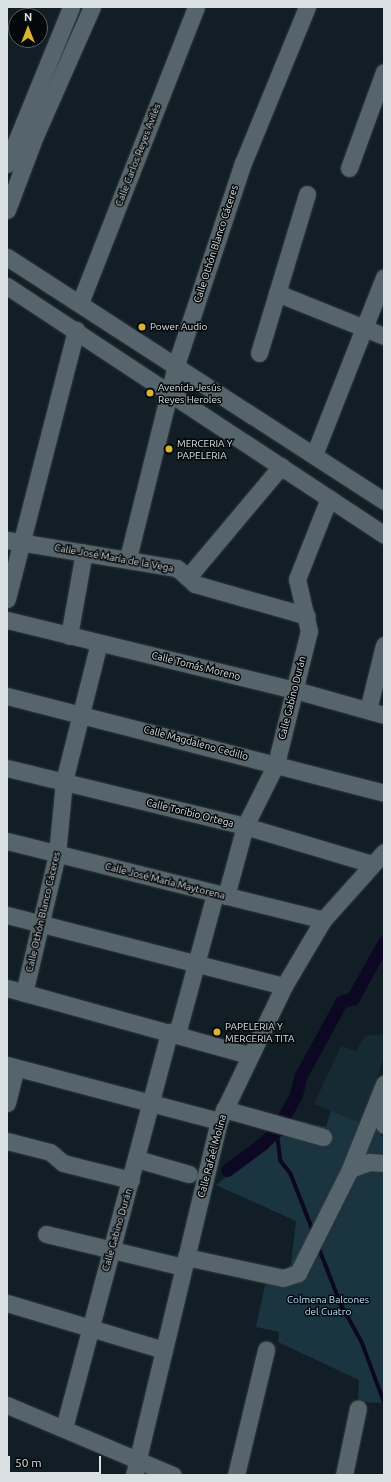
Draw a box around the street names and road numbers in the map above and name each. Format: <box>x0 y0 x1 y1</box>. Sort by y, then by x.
street label: Calle Carlos Reyes Avilés <box>113 102 163 208</box>
street label: Calle Othón Blanco Cáceres <box>191 184 241 304</box>
street label: Calle José María de la Vega <box>53 542 175 574</box>
street label: Calle Tomás Moreno <box>150 649 242 683</box>
street label: Calle Gabino Durán <box>276 655 308 741</box>
street label: Calle Magdaleno Cedillo <box>142 723 250 763</box>
street label: Calle Toribio Ortega <box>145 796 235 830</box>
street label: Calle Othón Blanco Cáceres <box>23 851 63 973</box>
street label: Calle José María Maytorena <box>104 860 226 902</box>
street label: Calle Rafaél Molina <box>195 1113 229 1199</box>
street label: Calle Gabino Durán <box>99 1187 135 1273</box>

